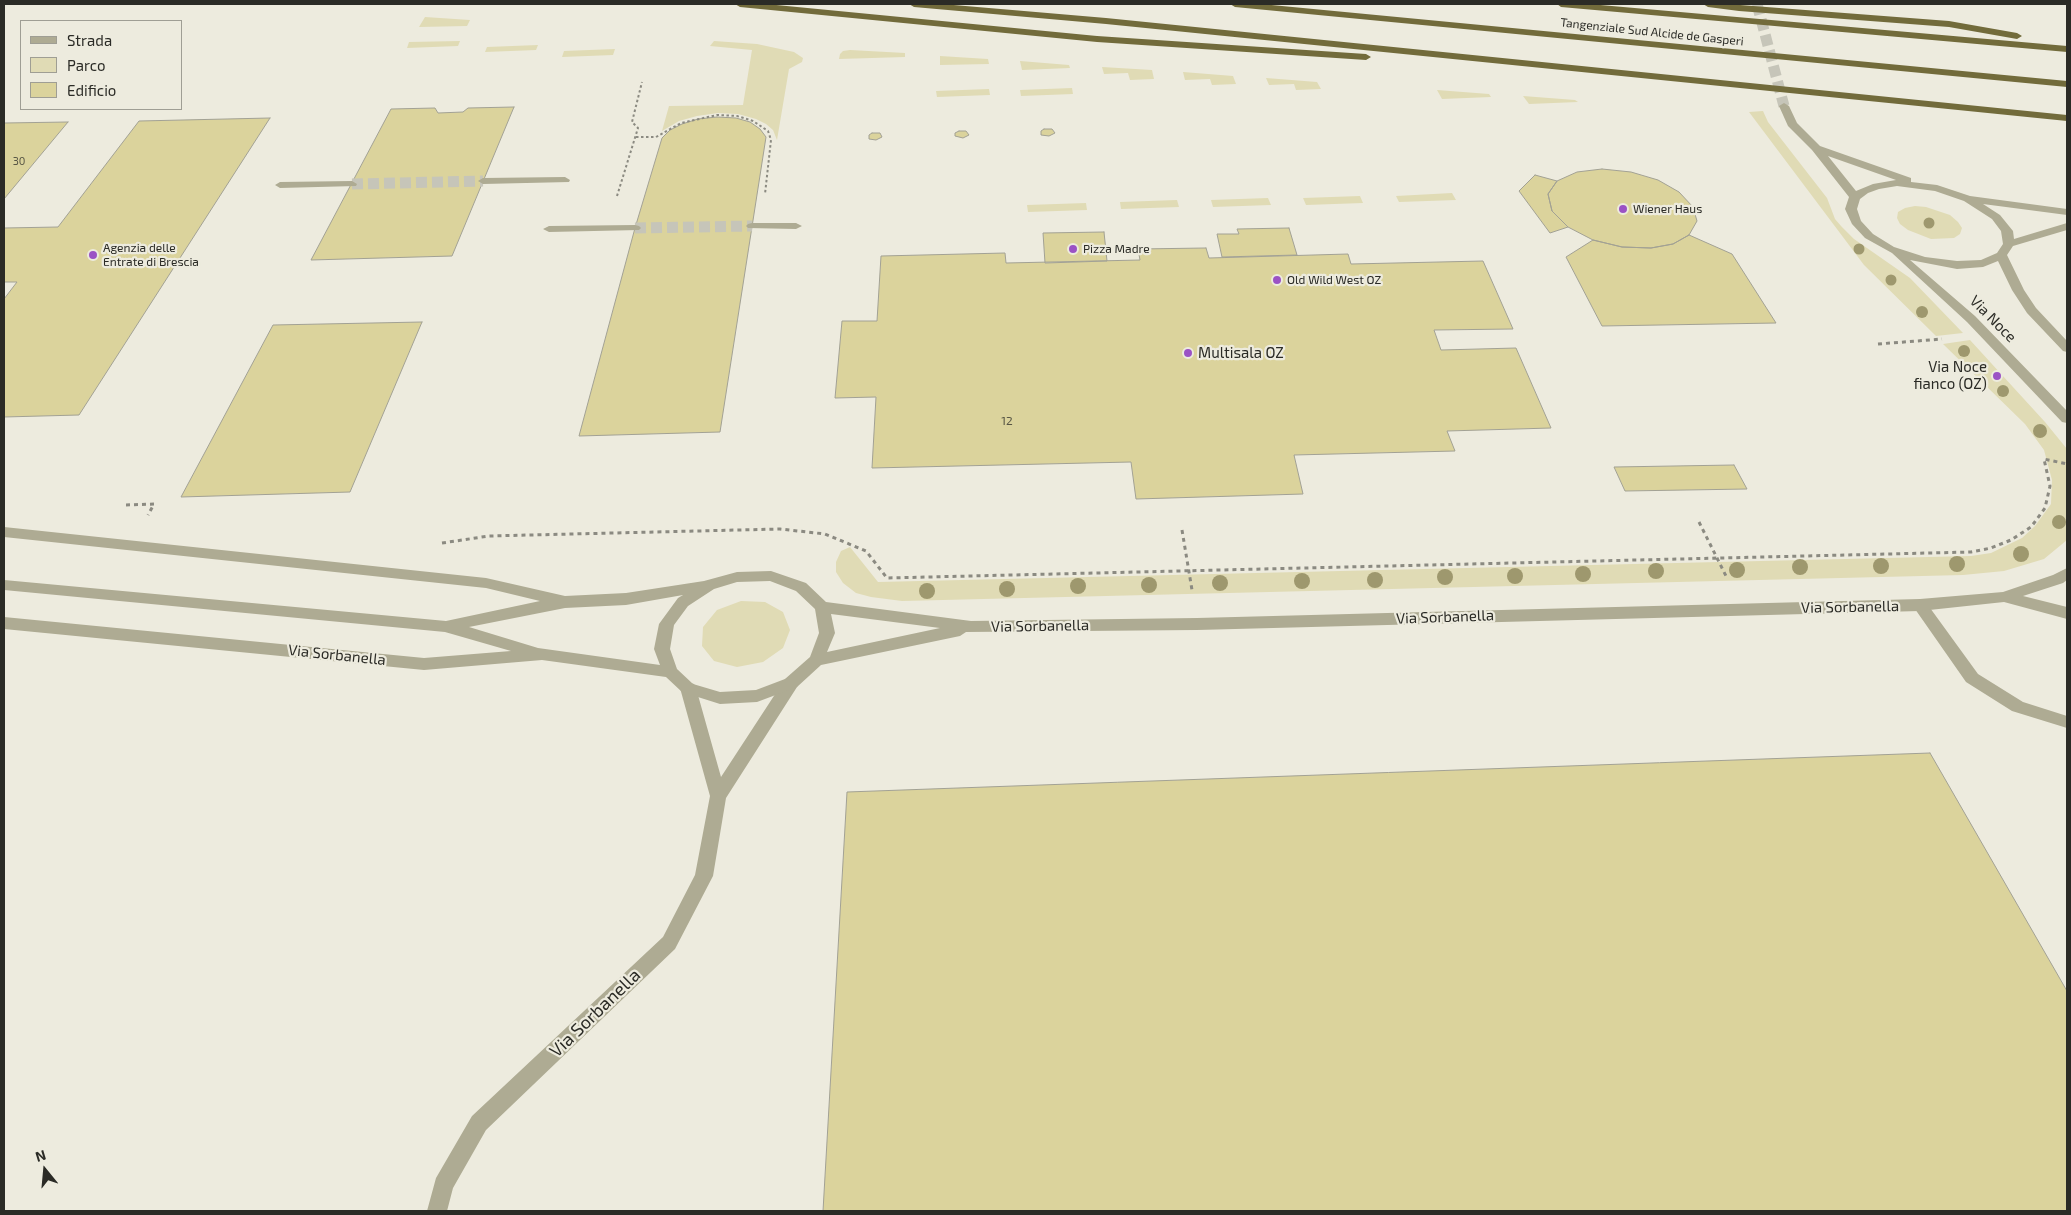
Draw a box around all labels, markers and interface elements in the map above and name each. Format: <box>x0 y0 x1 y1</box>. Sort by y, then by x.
street label: Tangenziale Sud Alcide de Gasperi <box>1560 15 1744 49</box>
legend <box>20 20 182 110</box>
text: Strada <box>67 31 112 49</box>
text: Parco <box>67 56 106 74</box>
text: Edificio <box>67 81 116 99</box>
house number: 30 <box>13 154 25 168</box>
place label: Wiener Haus <box>1633 202 1702 216</box>
marker: Wiener Haus <box>1617 203 1629 215</box>
place label: Agenzia delle Entrate di Brescia <box>103 241 199 269</box>
place label: Pizza Madre <box>1083 242 1150 256</box>
marker: Pizza Madre <box>1067 243 1079 255</box>
marker: Agenzia delle Entrate di Brescia <box>87 249 99 261</box>
place label: Old Wild West OZ <box>1287 273 1381 287</box>
marker: Old Wild West OZ <box>1271 274 1283 286</box>
street label: Via Noce <box>1966 292 2020 346</box>
place label: Multisala OZ <box>1198 344 1284 362</box>
marker: Multisala OZ <box>1182 347 1194 359</box>
place label: Via Noce fianco (OZ) <box>1913 358 1987 393</box>
marker: Via Noce fianco (OZ) <box>1991 370 2003 382</box>
house number: 12 <box>1001 414 1013 428</box>
street label: Via Sorbanella <box>1801 597 1899 617</box>
street label: Via Sorbanella <box>1396 606 1494 628</box>
street label: Via Sorbanella <box>991 616 1089 636</box>
street label: Via Sorbanella <box>287 641 387 669</box>
street label: Via Sorbanella <box>545 964 645 1062</box>
north arrow <box>20 1145 70 1195</box>
text: N <box>33 1146 48 1165</box>

